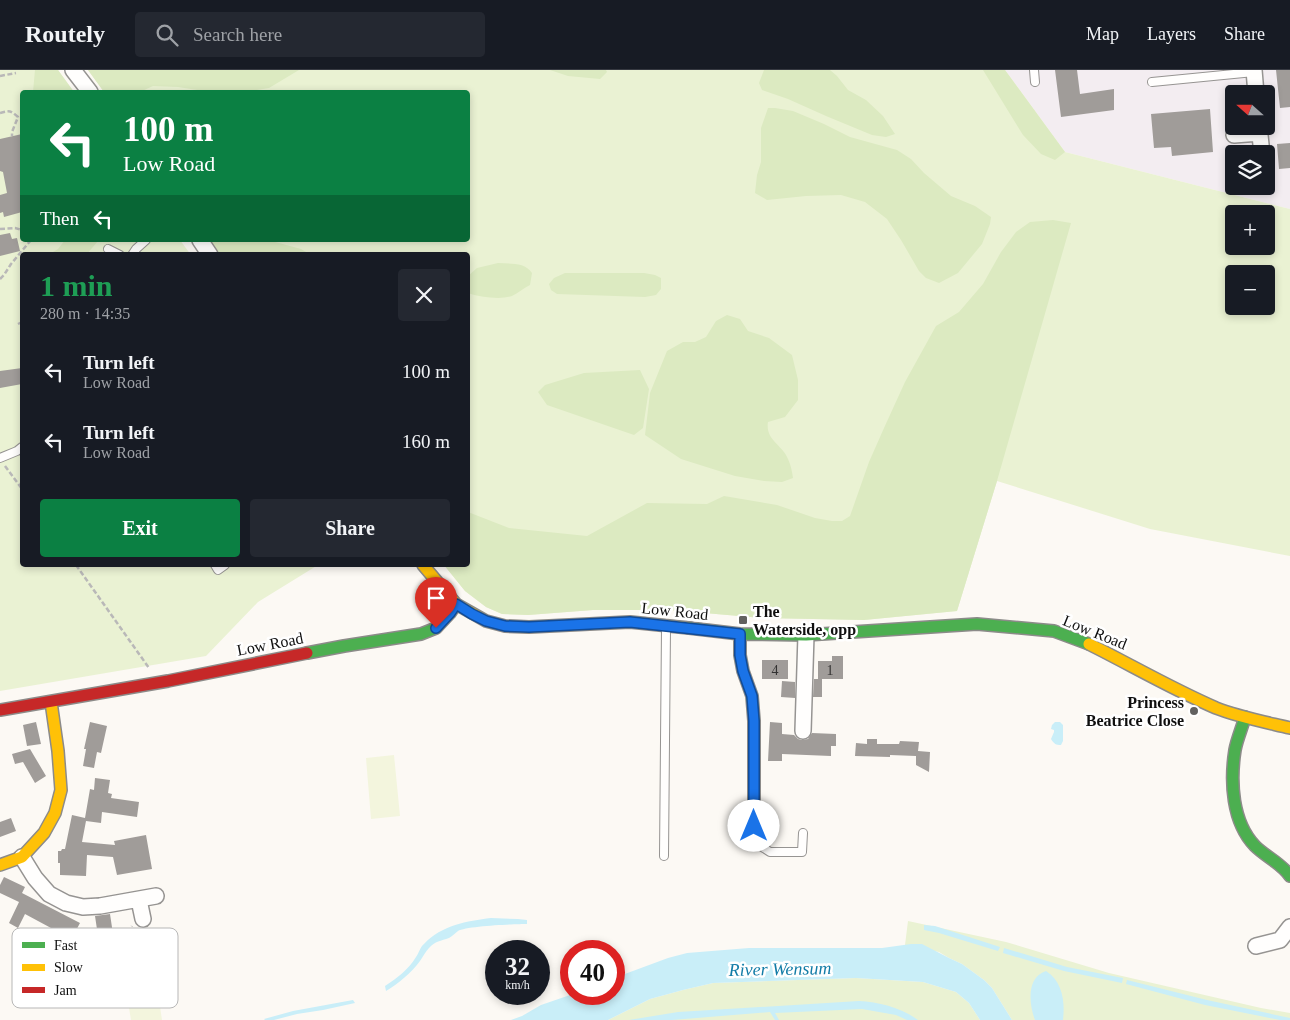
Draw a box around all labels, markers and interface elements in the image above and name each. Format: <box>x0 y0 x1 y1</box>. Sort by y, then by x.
search box <box>135 12 485 57</box>
text: Routely <box>25 21 105 47</box>
icon: search <box>153 21 181 49</box>
text: Search here <box>193 24 282 45</box>
text: Map <box>1086 24 1119 44</box>
text: Layers <box>1147 24 1196 44</box>
text: Share <box>1224 24 1265 44</box>
north arrow <box>1225 85 1275 135</box>
map controls <box>1225 85 1275 315</box>
icon: left <box>40 110 105 175</box>
text: 100 m <box>123 110 213 149</box>
button: layers <box>1225 145 1275 195</box>
text: Low Road <box>123 151 215 176</box>
icon: left <box>89 205 117 233</box>
button: + <box>1225 205 1275 255</box>
text: Then <box>40 208 79 229</box>
button: − <box>1225 265 1275 315</box>
text: 1 min <box>40 269 113 302</box>
button: close <box>398 269 450 321</box>
text: 280 m · 14:35 <box>40 305 130 322</box>
text: Turn left <box>83 352 155 373</box>
icon: left <box>40 358 68 386</box>
text: 100 m <box>402 361 450 382</box>
text: Low Road <box>83 374 150 391</box>
text: Turn left <box>83 422 155 443</box>
icon: left <box>40 428 68 456</box>
text: 160 m <box>402 431 450 452</box>
text: Low Road <box>83 444 150 461</box>
button: Exit <box>40 499 240 557</box>
button: Share <box>250 499 450 557</box>
pin <box>415 577 457 628</box>
icon: arrive <box>422 584 450 612</box>
street label: Low Road <box>641 599 709 623</box>
place label: The Waterside, opp <box>753 603 856 639</box>
street label: Low Road <box>1061 612 1129 652</box>
marker: The Waterside, opp <box>737 614 749 626</box>
street label: Low Road <box>235 629 305 659</box>
house number: 4 <box>772 663 779 678</box>
house number: 1 <box>827 663 834 678</box>
place label: Princess Beatrice Close <box>1086 694 1184 729</box>
marker: Princess Beatrice Close <box>1188 705 1200 717</box>
position arrow <box>727 799 779 851</box>
legend <box>12 928 178 1008</box>
text: Fast <box>54 938 77 953</box>
speed limit sign: 40 <box>560 940 625 1005</box>
text: 32 <box>505 953 530 980</box>
water label: River Wensum <box>727 958 832 980</box>
text: Slow <box>54 960 84 975</box>
text: km/h <box>505 978 530 992</box>
text: Jam <box>54 983 77 998</box>

